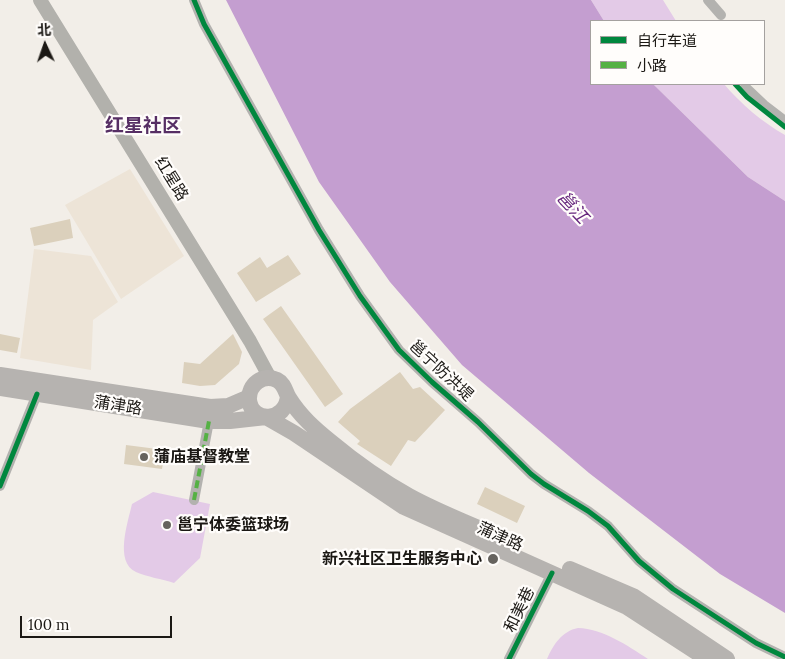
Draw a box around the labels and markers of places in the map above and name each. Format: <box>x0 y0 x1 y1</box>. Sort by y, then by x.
place label: 蒲庙基督教堂 <box>154 447 250 467</box>
marker: 蒲庙基督教堂 <box>138 451 150 463</box>
place label: 邕宁体委篮球场 <box>177 515 289 535</box>
marker: 邕宁体委篮球场 <box>161 519 173 531</box>
place label: 新兴社区卫生服务中心 <box>322 549 482 569</box>
marker: 新兴社区卫生服务中心 <box>486 552 500 566</box>

